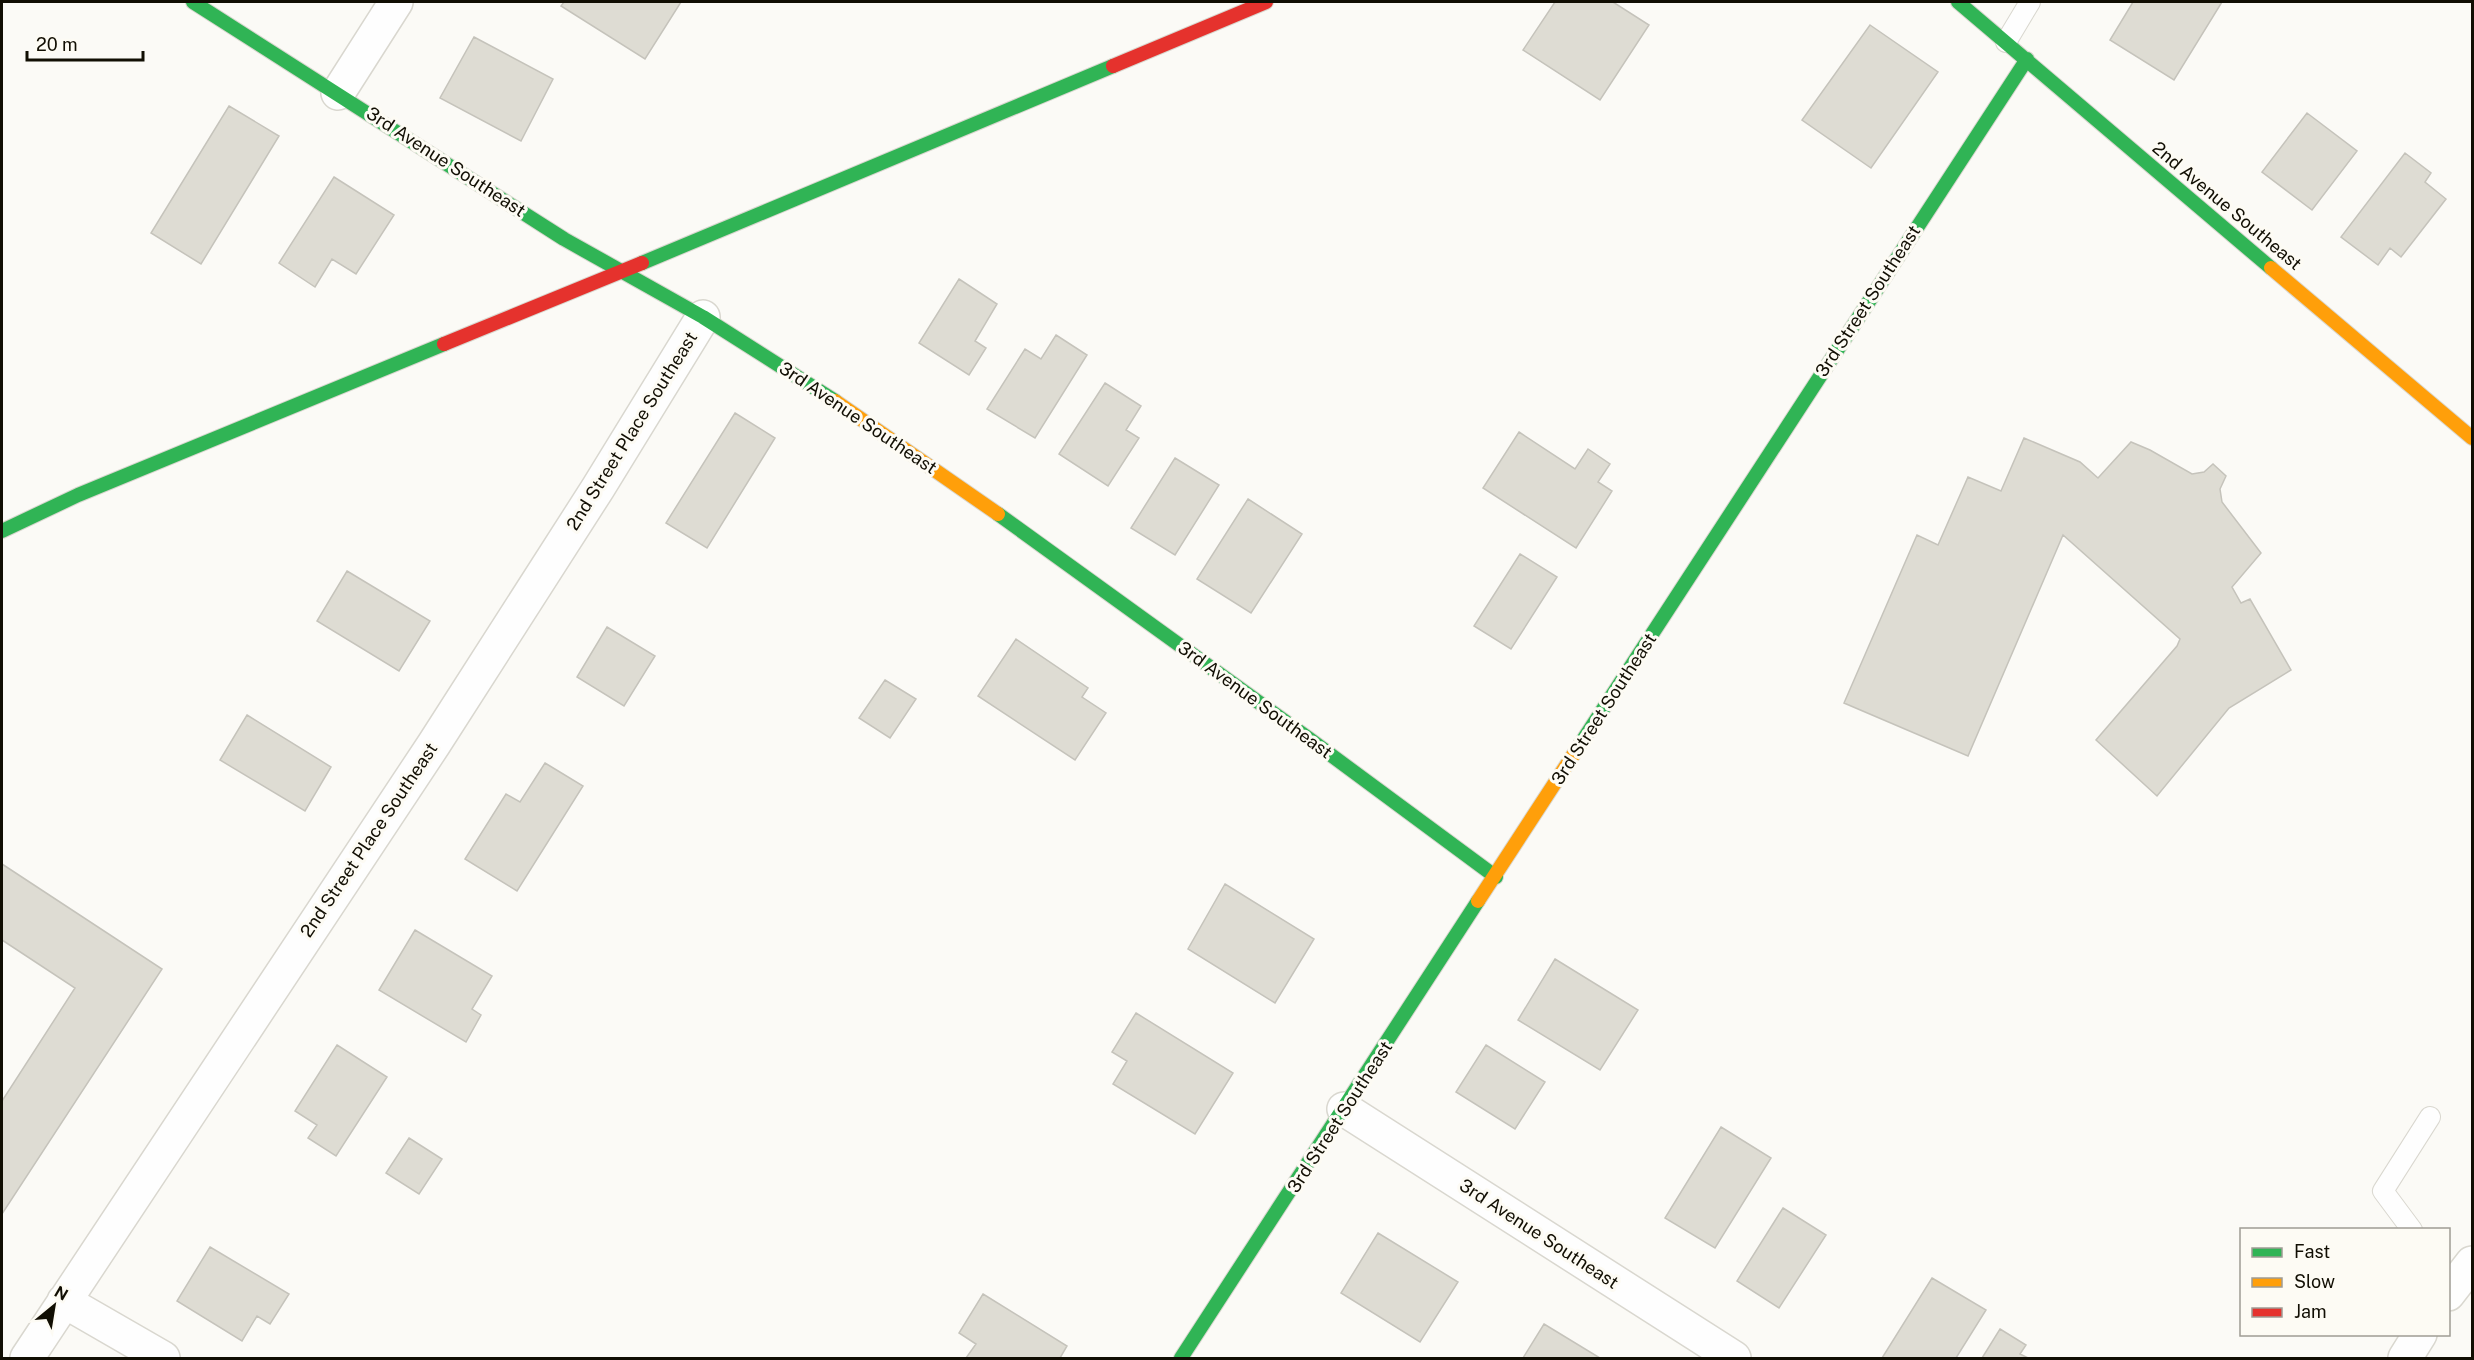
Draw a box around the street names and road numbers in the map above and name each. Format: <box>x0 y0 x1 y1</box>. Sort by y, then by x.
street label: 3rd Avenue Southeast <box>363 102 530 221</box>
street label: 2nd Avenue Southeast <box>2148 137 2306 274</box>
street label: 3rd Street Southeast <box>1811 221 1924 380</box>
street label: 2nd Street Place Southeast <box>562 328 701 534</box>
street label: 3rd Avenue Southeast <box>776 357 941 478</box>
street label: 3rd Street Southeast <box>1547 629 1660 788</box>
street label: 3rd Avenue Southeast <box>1174 637 1336 763</box>
street label: 2nd Street Place Southeast <box>296 739 442 941</box>
street label: 3rd Street Southeast <box>1283 1037 1396 1196</box>
street label: 3rd Avenue Southeast <box>1456 1174 1623 1293</box>

